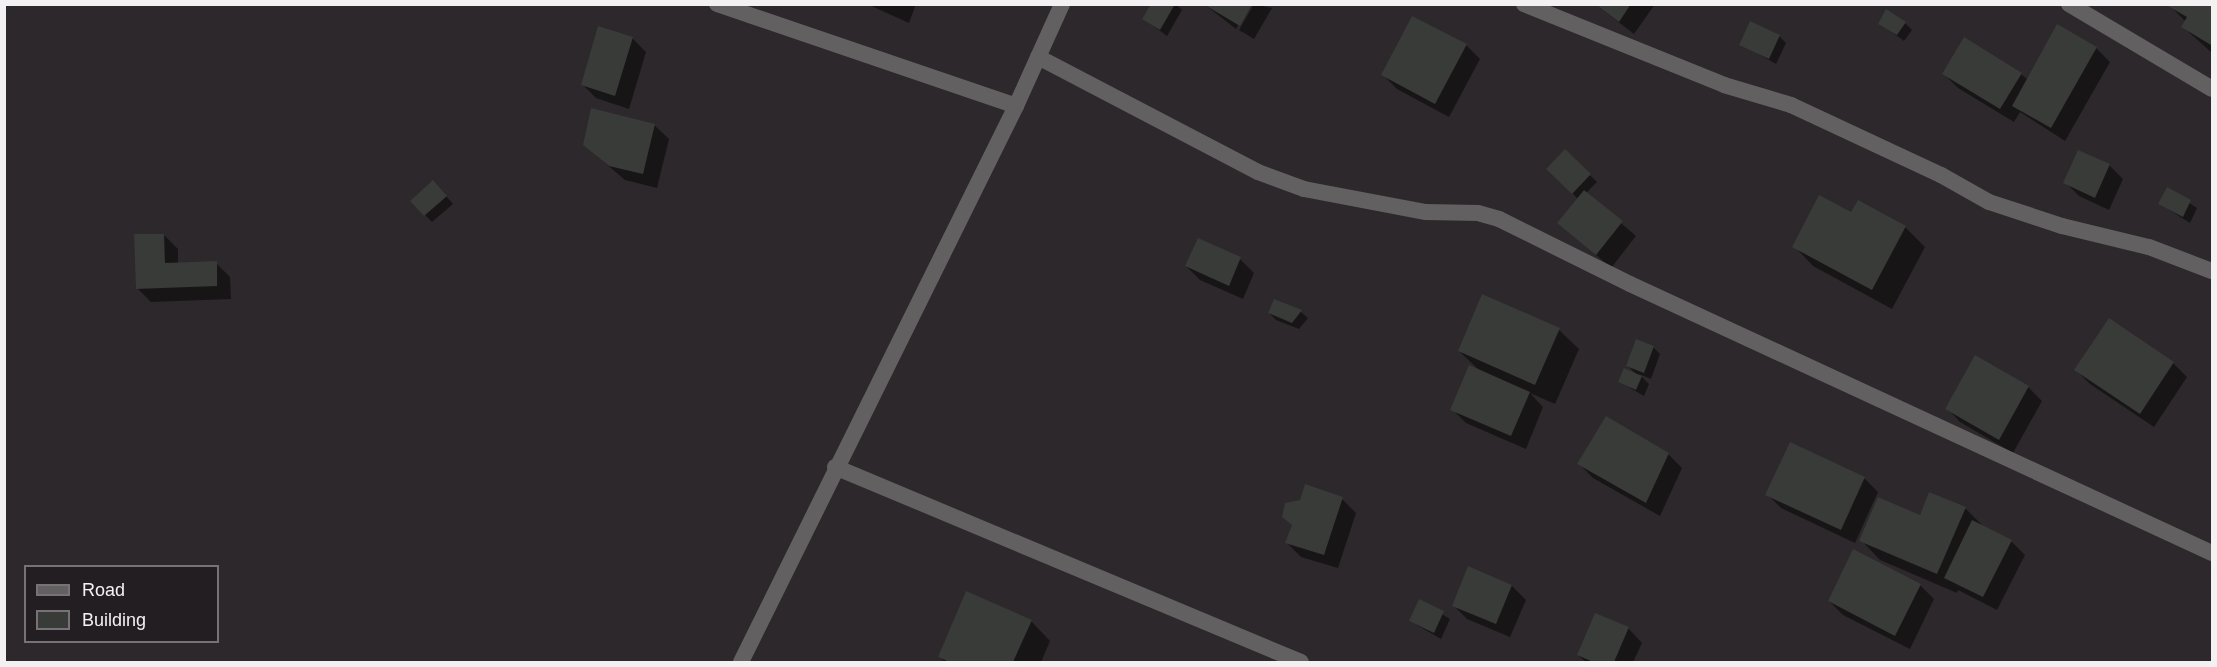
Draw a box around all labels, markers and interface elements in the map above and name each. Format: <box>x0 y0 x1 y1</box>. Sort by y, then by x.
legend <box>24 565 219 643</box>
text: Road <box>82 580 125 600</box>
text: Building <box>82 610 146 630</box>

